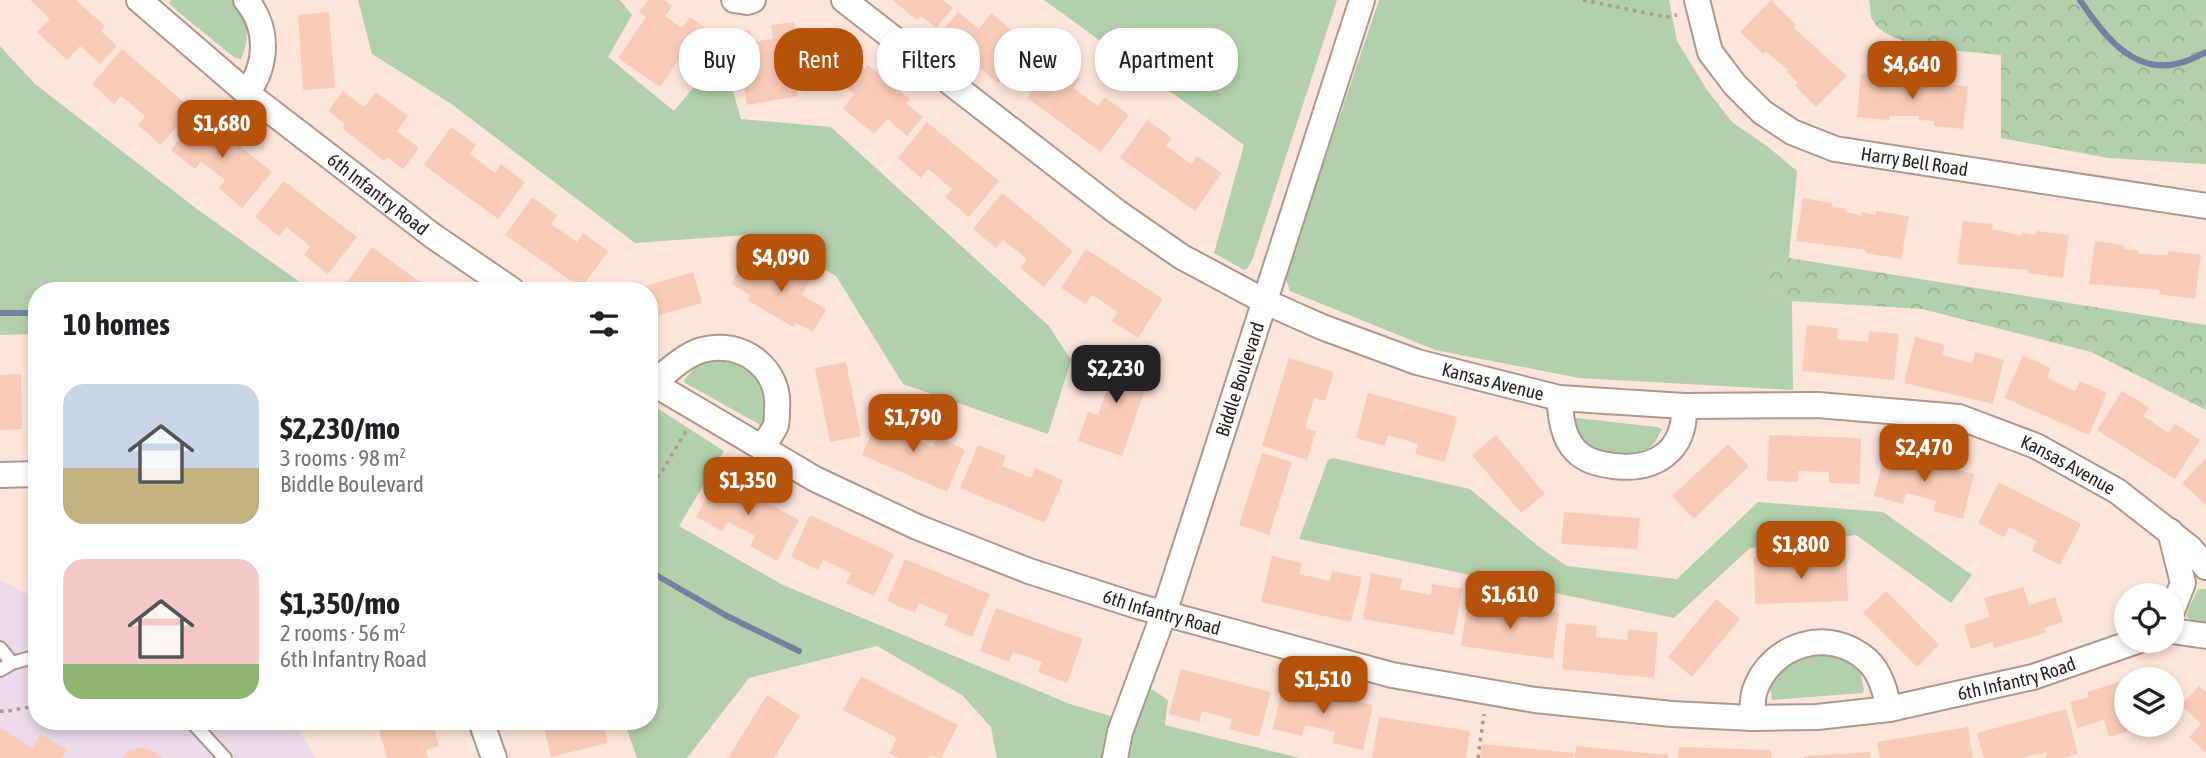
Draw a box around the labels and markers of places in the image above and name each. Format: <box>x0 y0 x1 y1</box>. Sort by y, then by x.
pin: $4,640 <box>1855 42 1969 101</box>
pin: $1,680 <box>165 100 279 160</box>
pin: $4,090 <box>724 234 838 294</box>
pin: $2,230 <box>1059 346 1173 405</box>
pin: $1,790 <box>856 394 970 454</box>
pin: $2,470 <box>1867 424 1981 484</box>
pin: $1,350 <box>691 458 805 517</box>
pin: $1,800 <box>1744 522 1858 581</box>
pin: $1,610 <box>1453 572 1567 631</box>
pin: $1,510 <box>1266 656 1380 716</box>

